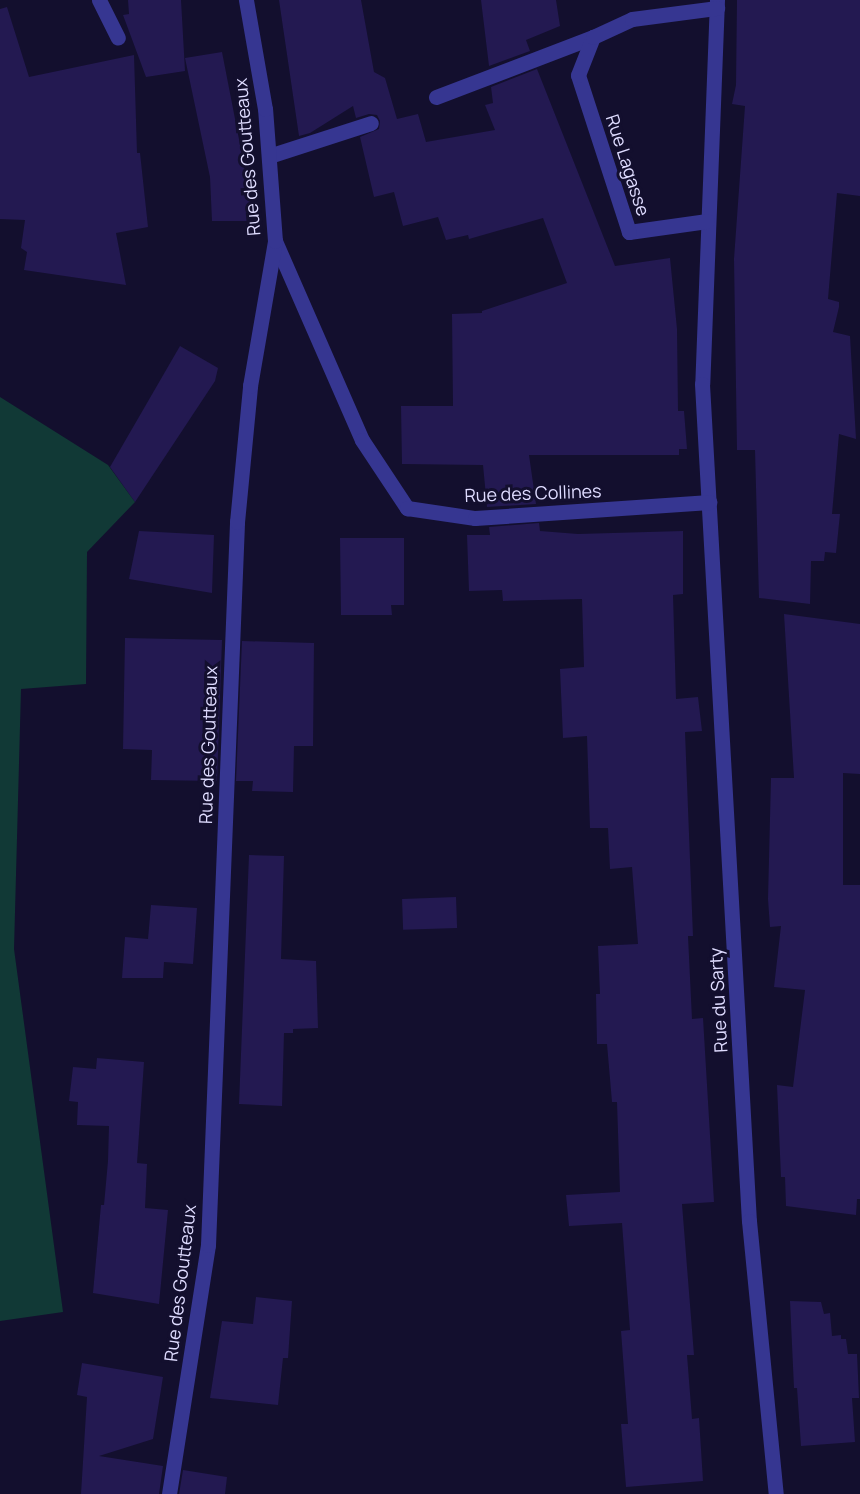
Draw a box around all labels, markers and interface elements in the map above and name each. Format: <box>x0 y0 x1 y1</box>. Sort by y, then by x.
street label: Rue des Goutteaux <box>229 77 265 237</box>
street label: Rue Lagasse <box>601 112 655 218</box>
street label: Rue des Collines <box>464 480 602 506</box>
street label: Rue des Goutteaux <box>194 666 222 824</box>
street label: Rue du Sarty <box>704 947 732 1053</box>
street label: Rue des Goutteaux <box>160 1203 200 1363</box>

